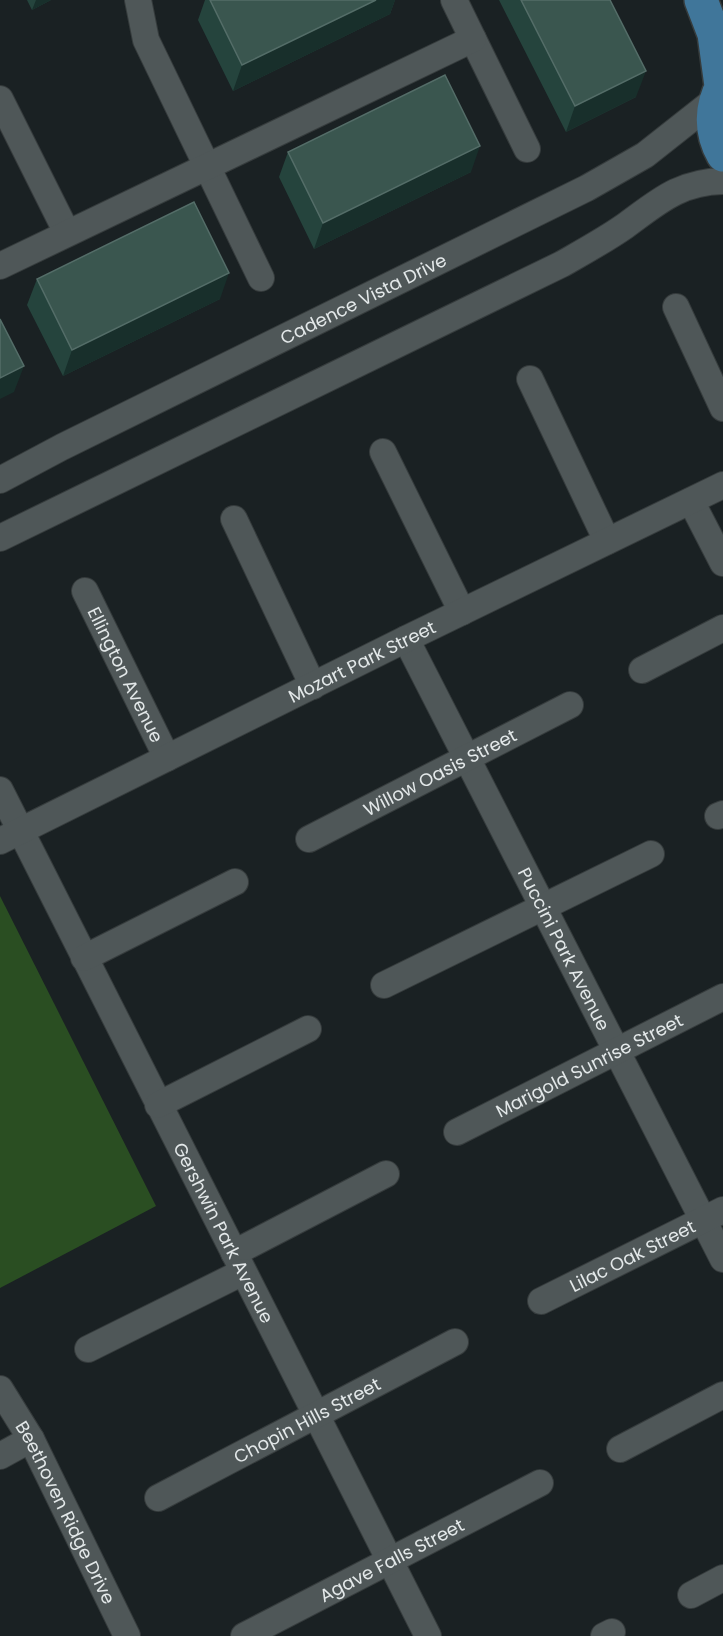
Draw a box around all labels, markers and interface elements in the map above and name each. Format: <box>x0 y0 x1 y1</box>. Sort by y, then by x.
street label: Cadence Vista Drive <box>276 247 451 350</box>
street label: Ellington Avenue <box>82 602 170 747</box>
street label: Mozart Park Street <box>284 614 440 708</box>
street label: Willow Oasis Street <box>359 722 521 822</box>
street label: Puccini Park Avenue <box>512 863 617 1035</box>
street label: Marigold Sunrise Street <box>491 1007 687 1123</box>
street label: Gershwin Park Avenue <box>168 1138 280 1327</box>
street label: Lilac Oak Street <box>565 1213 699 1297</box>
street label: Chopin Hills Street <box>229 1371 385 1469</box>
street label: Beethoven Ridge Drive <box>10 1416 122 1608</box>
street label: Agave Falls Street <box>315 1512 468 1608</box>

